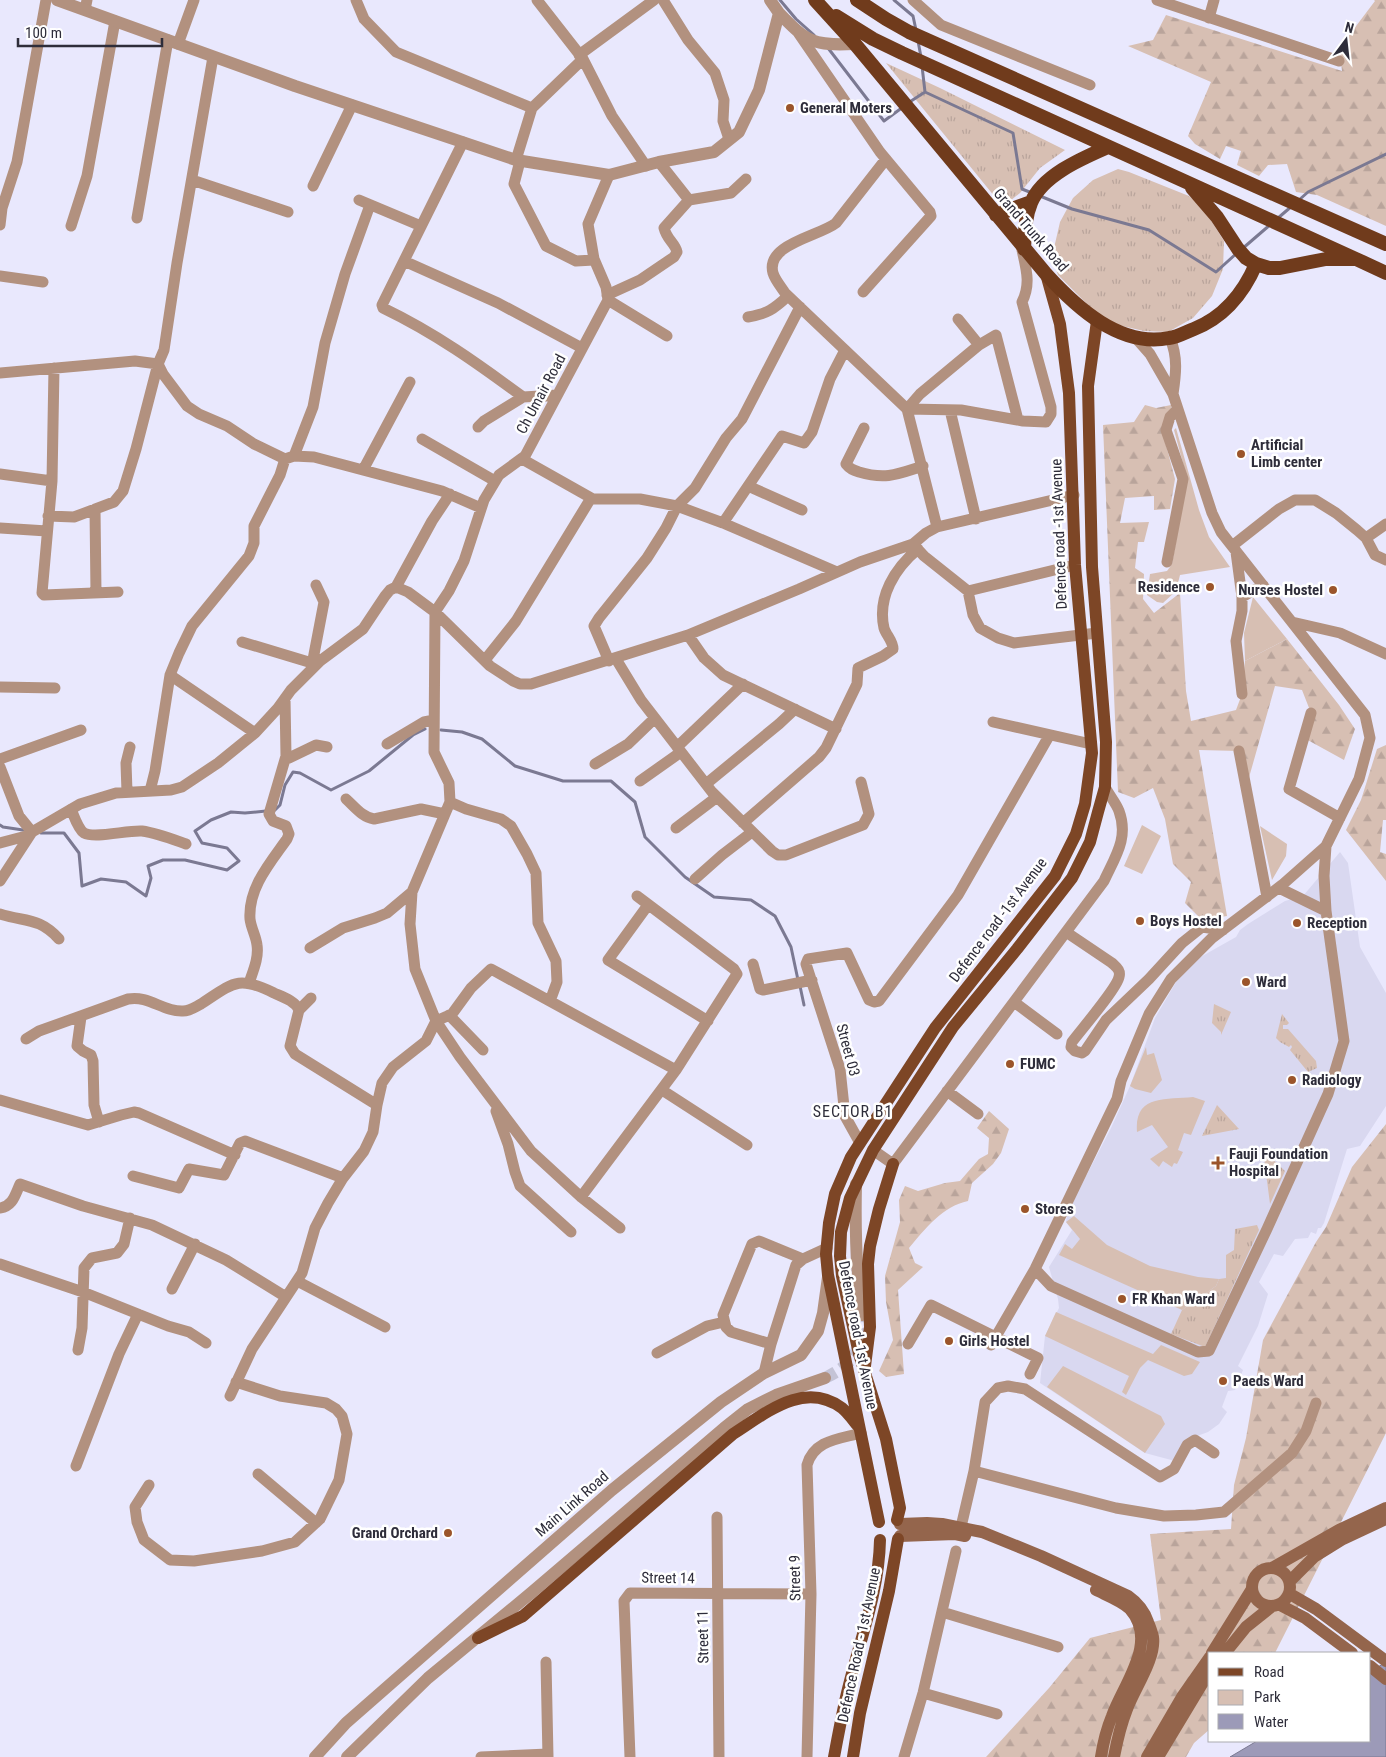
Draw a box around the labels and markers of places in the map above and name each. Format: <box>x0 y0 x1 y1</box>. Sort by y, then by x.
place label: General Moters <box>800 99 892 117</box>
marker: General Moters <box>784 102 796 114</box>
place label: Artificial Limb center <box>1251 436 1322 471</box>
marker: Artificial Limb center <box>1235 448 1247 460</box>
place label: Residence <box>1138 578 1200 596</box>
marker: Residence <box>1204 581 1216 593</box>
place label: Nurses Hostel <box>1238 581 1323 599</box>
marker: Nurses Hostel <box>1327 584 1339 596</box>
place label: Boys Hostel <box>1150 912 1222 930</box>
place label: Reception <box>1307 914 1367 932</box>
marker: Boys Hostel <box>1134 915 1146 927</box>
marker: Reception <box>1291 917 1303 929</box>
place label: Ward <box>1256 973 1286 991</box>
marker: Ward <box>1240 976 1252 988</box>
place label: FUMC <box>1020 1055 1056 1073</box>
marker: FUMC <box>1004 1058 1016 1070</box>
place label: Radiology <box>1302 1071 1362 1089</box>
marker: Radiology <box>1286 1074 1298 1086</box>
place label: Fauji Foundation Hospital <box>1229 1145 1328 1180</box>
marker: Fauji Foundation Hospital <box>1211 1156 1225 1170</box>
place label: Stores <box>1035 1200 1074 1218</box>
marker: Stores <box>1019 1203 1031 1215</box>
place label: FR Khan Ward <box>1132 1290 1215 1308</box>
marker: FR Khan Ward <box>1116 1293 1128 1305</box>
place label: Girls Hostel <box>959 1332 1030 1350</box>
marker: Girls Hostel <box>943 1335 955 1347</box>
place label: Paeds Ward <box>1233 1372 1304 1390</box>
marker: Paeds Ward <box>1217 1375 1229 1387</box>
place label: Grand Orchard <box>352 1524 438 1542</box>
marker: Grand Orchard <box>442 1527 454 1539</box>

